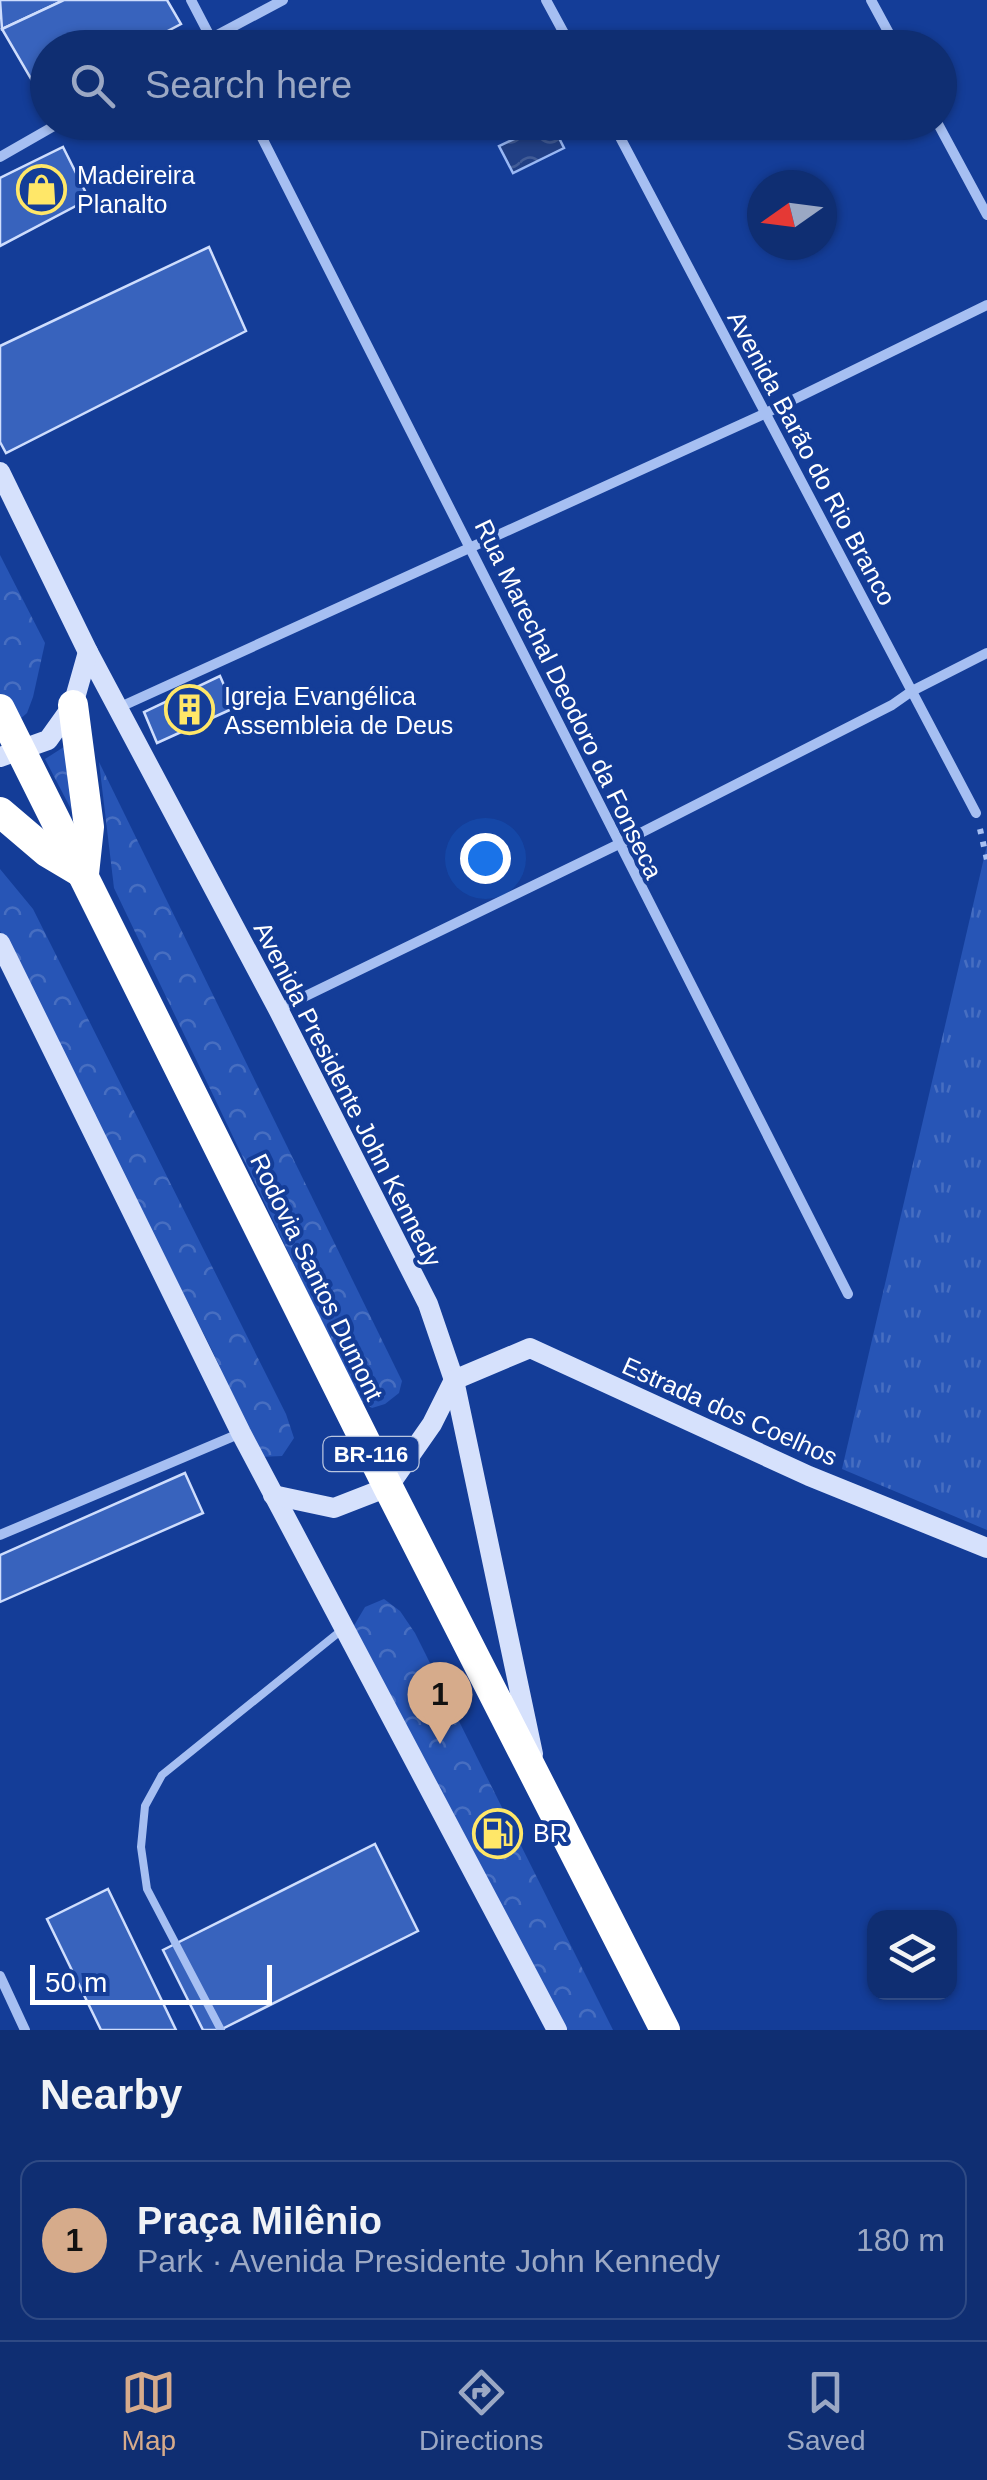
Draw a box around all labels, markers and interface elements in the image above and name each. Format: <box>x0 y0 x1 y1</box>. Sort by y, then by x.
search box <box>30 30 957 140</box>
icon: search <box>65 58 120 113</box>
text: Search here <box>145 64 352 106</box>
place label: Madeireira Planalto <box>77 161 195 218</box>
shop icon: Madeireira Planalto <box>16 163 68 215</box>
north arrow <box>747 170 837 260</box>
street label: Avenida Barão do Rio Branco <box>722 306 902 610</box>
street label: Rua Marechal Deodoro da Fonseca <box>470 515 668 883</box>
place label: Igreja Evangélica Assembleia de Deus <box>224 682 453 739</box>
building icon: Igreja Evangélica Assembleia de Deus <box>163 684 215 736</box>
your location <box>460 833 511 884</box>
street label: Avenida Presidente John Kennedy <box>249 917 448 1271</box>
street label: Rodovia Santos Dumont <box>245 1149 389 1405</box>
street label: Estrada dos Coelhos <box>618 1351 842 1471</box>
road number: BR-116 <box>324 1437 418 1471</box>
pin: 1 <box>408 1662 472 1744</box>
fuel station icon: BR <box>472 1807 524 1859</box>
place label: BR <box>533 1819 568 1847</box>
map controls <box>867 1910 957 2000</box>
button: layers <box>867 1910 957 2000</box>
scale bar <box>30 1960 272 2004</box>
text: 50 m <box>45 1967 107 1998</box>
text: Nearby <box>40 2071 182 2118</box>
text: Praça Milênio <box>137 2200 382 2242</box>
text: 1 <box>66 2222 83 2258</box>
text: 180 m <box>856 2222 945 2258</box>
text: Park · Avenida Presidente John Kennedy <box>137 2243 720 2279</box>
tab: Map <box>121 2365 176 2457</box>
tab: Directions <box>419 2365 544 2457</box>
tab: Saved <box>786 2365 866 2457</box>

